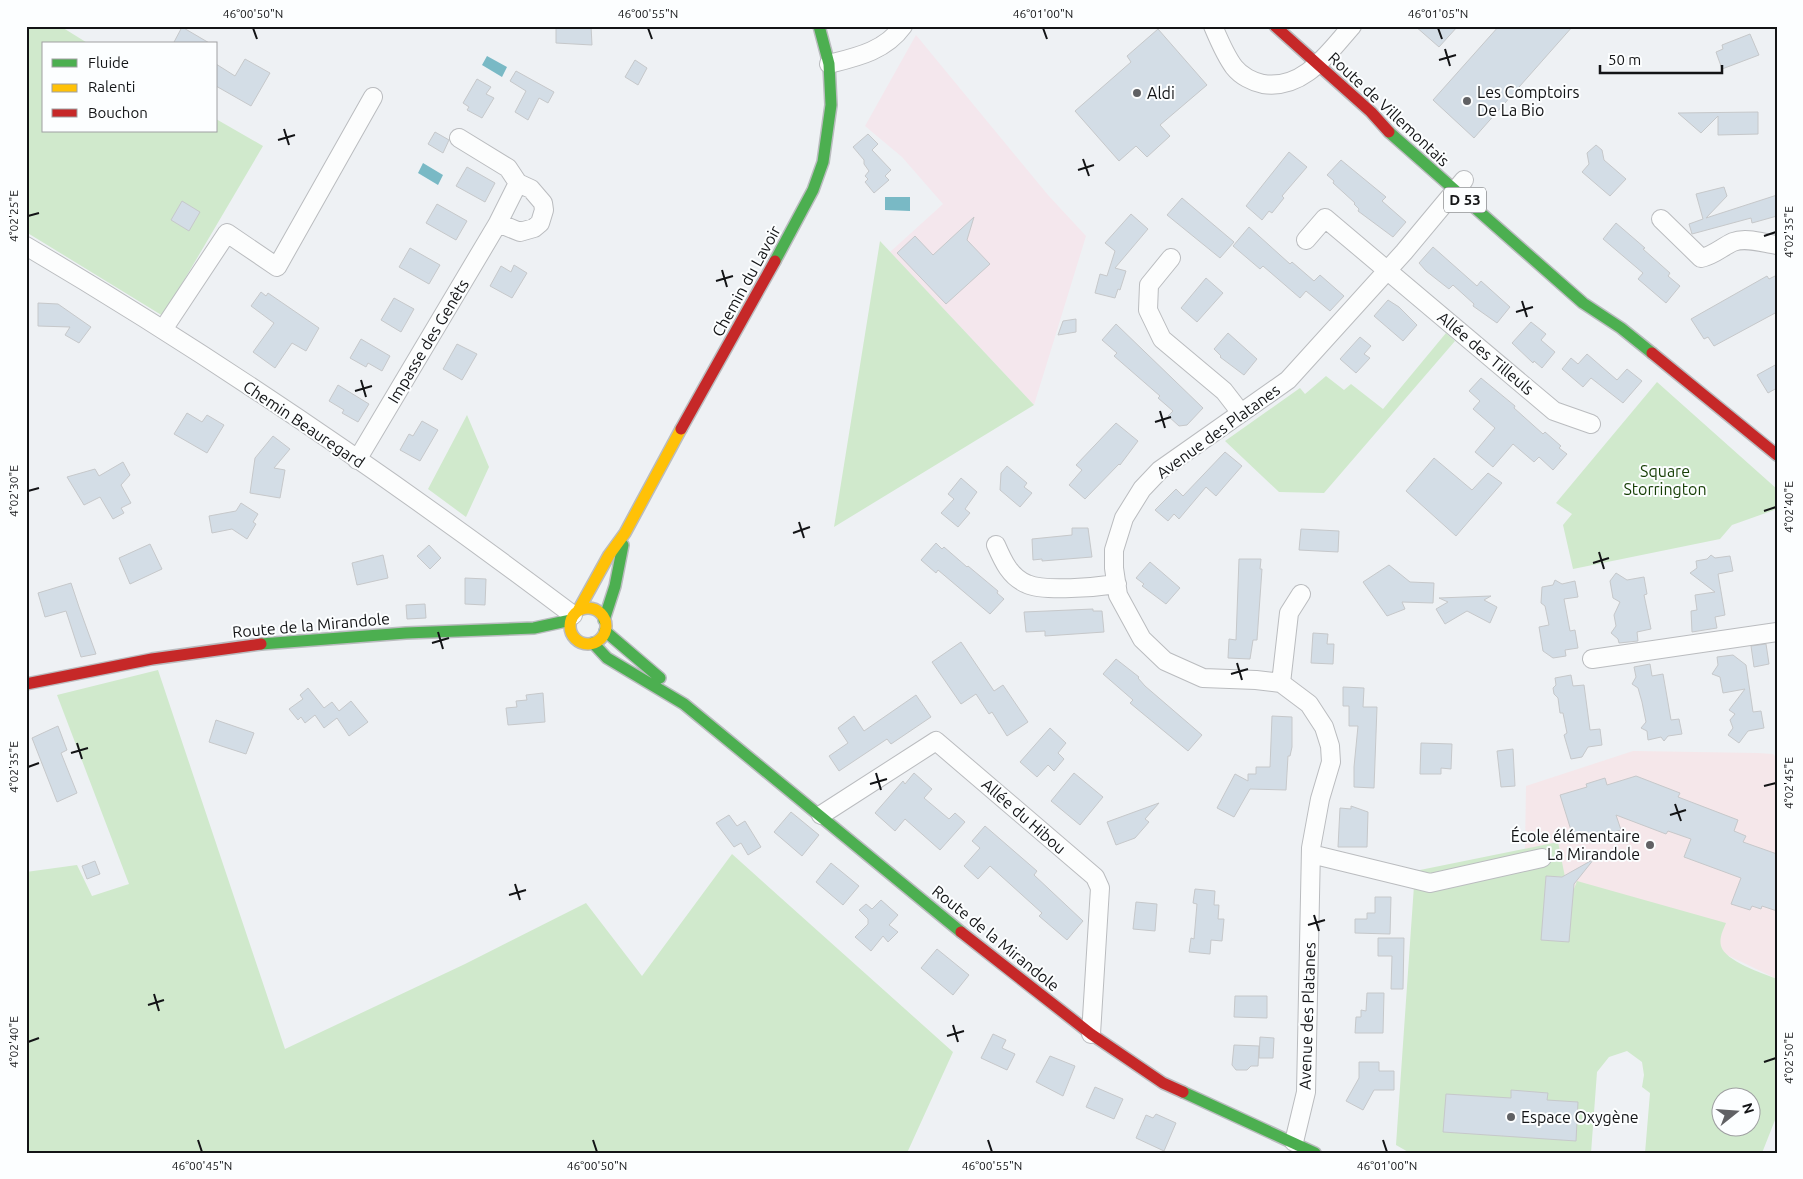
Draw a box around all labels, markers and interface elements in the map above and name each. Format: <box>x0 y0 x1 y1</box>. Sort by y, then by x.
text: 46°00'50"N <box>223 7 283 20</box>
text: 46°00'55"N <box>618 7 678 20</box>
text: 46°01'00"N <box>1013 7 1073 20</box>
text: 46°01'05"N <box>1408 7 1468 20</box>
legend <box>42 42 218 132</box>
scale bar <box>1600 42 1723 74</box>
street label: Route de Villemontais <box>1325 48 1453 170</box>
text: 50 m <box>1608 51 1641 68</box>
text: Fluide <box>88 54 129 71</box>
text: Ralenti <box>88 78 135 95</box>
place label: Les Comptoirs De La Bio <box>1477 83 1579 119</box>
place label: Aldi <box>1147 84 1175 102</box>
marker: Aldi <box>1131 87 1143 99</box>
marker: Les Comptoirs De La Bio <box>1461 95 1473 107</box>
text: Bouchon <box>88 104 148 121</box>
road number: D 53 <box>1444 188 1486 212</box>
text: 4°02'25"E <box>7 190 20 242</box>
text: 4°02'35"E <box>1782 206 1795 258</box>
street label: Chemin du Lavoir <box>708 222 784 340</box>
street label: Impasse des Genêts <box>384 276 472 406</box>
street label: Allée des Tilleuls <box>1434 308 1538 398</box>
street label: Chemin Beauregard <box>240 377 368 471</box>
street label: Avenue des Platanes <box>1153 380 1283 482</box>
park label: Square Storrington <box>1623 462 1707 498</box>
text: 4°02'30"E <box>7 465 20 517</box>
text: 4°02'40"E <box>1782 481 1795 533</box>
street label: Route de la Mirandole <box>231 609 391 641</box>
text: 4°02'35"E <box>7 741 20 793</box>
text: 4°02'45"E <box>1782 757 1795 809</box>
street label: Allée du Hibou <box>978 775 1070 857</box>
place label: École élémentaire La Mirandole <box>1511 825 1640 863</box>
marker: École élémentaire La Mirandole <box>1644 839 1656 851</box>
street label: Route de la Mirandole <box>929 881 1063 995</box>
street label: Avenue des Platanes <box>1295 942 1319 1090</box>
text: 4°02'40"E <box>7 1016 20 1068</box>
text: 4°02'50"E <box>1782 1032 1795 1084</box>
north arrow <box>1710 1086 1760 1136</box>
text: N <box>1739 1101 1758 1116</box>
place label: Espace Oxygène <box>1521 1108 1639 1126</box>
marker: Espace Oxygène <box>1505 1111 1517 1123</box>
text: 46°00'45"N <box>172 1159 232 1172</box>
text: 46°00'50"N <box>567 1159 627 1172</box>
text: 46°00'55"N <box>962 1159 1022 1172</box>
text: 46°01'00"N <box>1357 1159 1417 1172</box>

